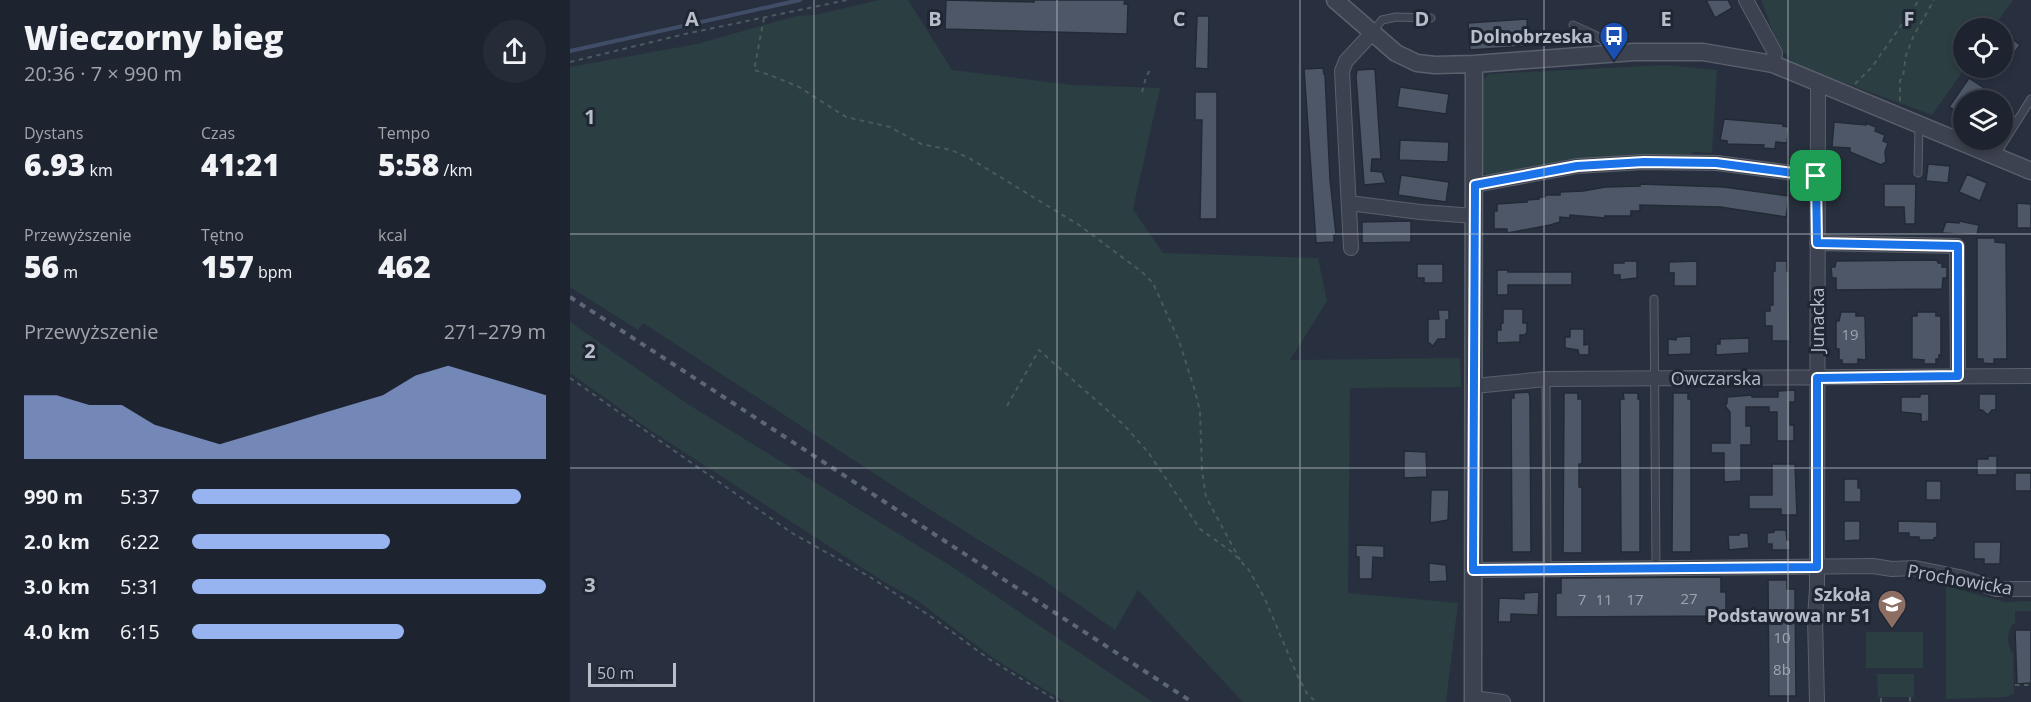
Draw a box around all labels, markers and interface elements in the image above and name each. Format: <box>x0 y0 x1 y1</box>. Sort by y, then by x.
text: A <box>685 5 699 32</box>
text: B <box>928 5 942 32</box>
text: C <box>1173 5 1186 32</box>
text: D <box>1415 5 1429 32</box>
text: E <box>1660 5 1672 32</box>
text: F <box>1904 5 1914 32</box>
text: Wieczorny bieg <box>24 15 284 60</box>
map controls <box>1953 18 2013 150</box>
button: locate <box>1953 18 2013 78</box>
button: share <box>483 20 546 83</box>
bus stop icon: Dolnobrzeska <box>1598 20 1630 62</box>
place label: Dolnobrzeska <box>1470 24 1593 48</box>
text: 20:36 · 7 × 990 m <box>24 60 182 87</box>
button: layers <box>1953 90 2013 150</box>
text: 1 <box>584 103 596 130</box>
text: Dystans <box>24 122 83 144</box>
text: Czas <box>201 122 235 144</box>
text: Tempo <box>378 122 430 144</box>
text: 6.93 <box>24 144 85 185</box>
text: 41:21 <box>201 144 280 185</box>
text: 5:58 <box>378 144 439 185</box>
pin <box>1790 150 1841 201</box>
text: km <box>85 159 113 181</box>
text: /km <box>439 159 473 181</box>
icon: arrive <box>1799 159 1832 192</box>
text: Przewyższenie <box>24 224 132 246</box>
text: Tętno <box>201 224 244 246</box>
text: kcal <box>378 224 407 246</box>
text: 56 <box>24 246 59 287</box>
text: 157 <box>201 246 254 287</box>
text: 462 <box>378 246 431 287</box>
text: m <box>59 261 78 283</box>
text: bpm <box>254 261 292 283</box>
street label: Junacka <box>1805 288 1829 355</box>
text: Przewyższenie <box>24 318 158 345</box>
text: 271–279 m <box>444 318 546 345</box>
house number: 19 <box>1841 324 1859 344</box>
text: 2 <box>584 337 596 364</box>
street label: Owczarska <box>1671 366 1761 390</box>
text: 990 m <box>24 483 83 510</box>
text: 5:37 <box>120 483 160 510</box>
text: 2.0 km <box>24 528 90 555</box>
text: 6:22 <box>120 528 160 555</box>
street label: Prochowicka <box>1906 558 2014 600</box>
text: 3 <box>584 571 596 598</box>
text: 3.0 km <box>24 573 90 600</box>
text: 5:31 <box>120 573 160 600</box>
place label: Szkoła Podstawowa nr 51 <box>1707 582 1871 627</box>
house number: 27 <box>1680 588 1698 608</box>
school or university icon: Szkoła Podstawowa nr 51 <box>1876 588 1908 630</box>
house number: 7 <box>1578 589 1586 609</box>
house number: 11 <box>1595 589 1613 609</box>
house number: 17 <box>1626 589 1644 609</box>
text: 4.0 km <box>24 618 90 645</box>
text: 6:15 <box>120 618 160 645</box>
house number: 10 <box>1773 627 1791 647</box>
house number: 8b <box>1773 659 1791 679</box>
scale bar <box>588 660 676 688</box>
text: 50 m <box>597 662 634 684</box>

